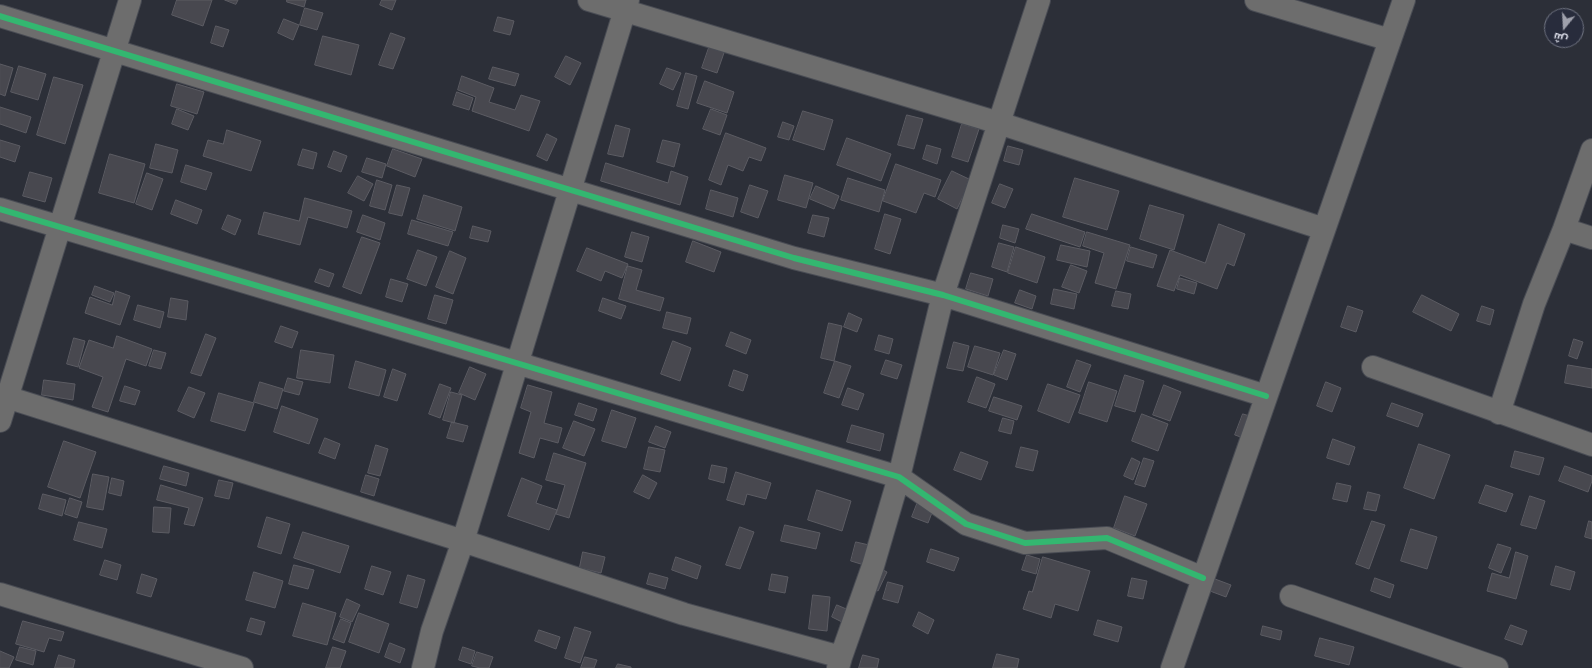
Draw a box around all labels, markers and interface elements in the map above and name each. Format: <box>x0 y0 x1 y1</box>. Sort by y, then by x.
north arrow <box>1544 8 1584 48</box>
text: ش <box>1552 30 1569 47</box>

